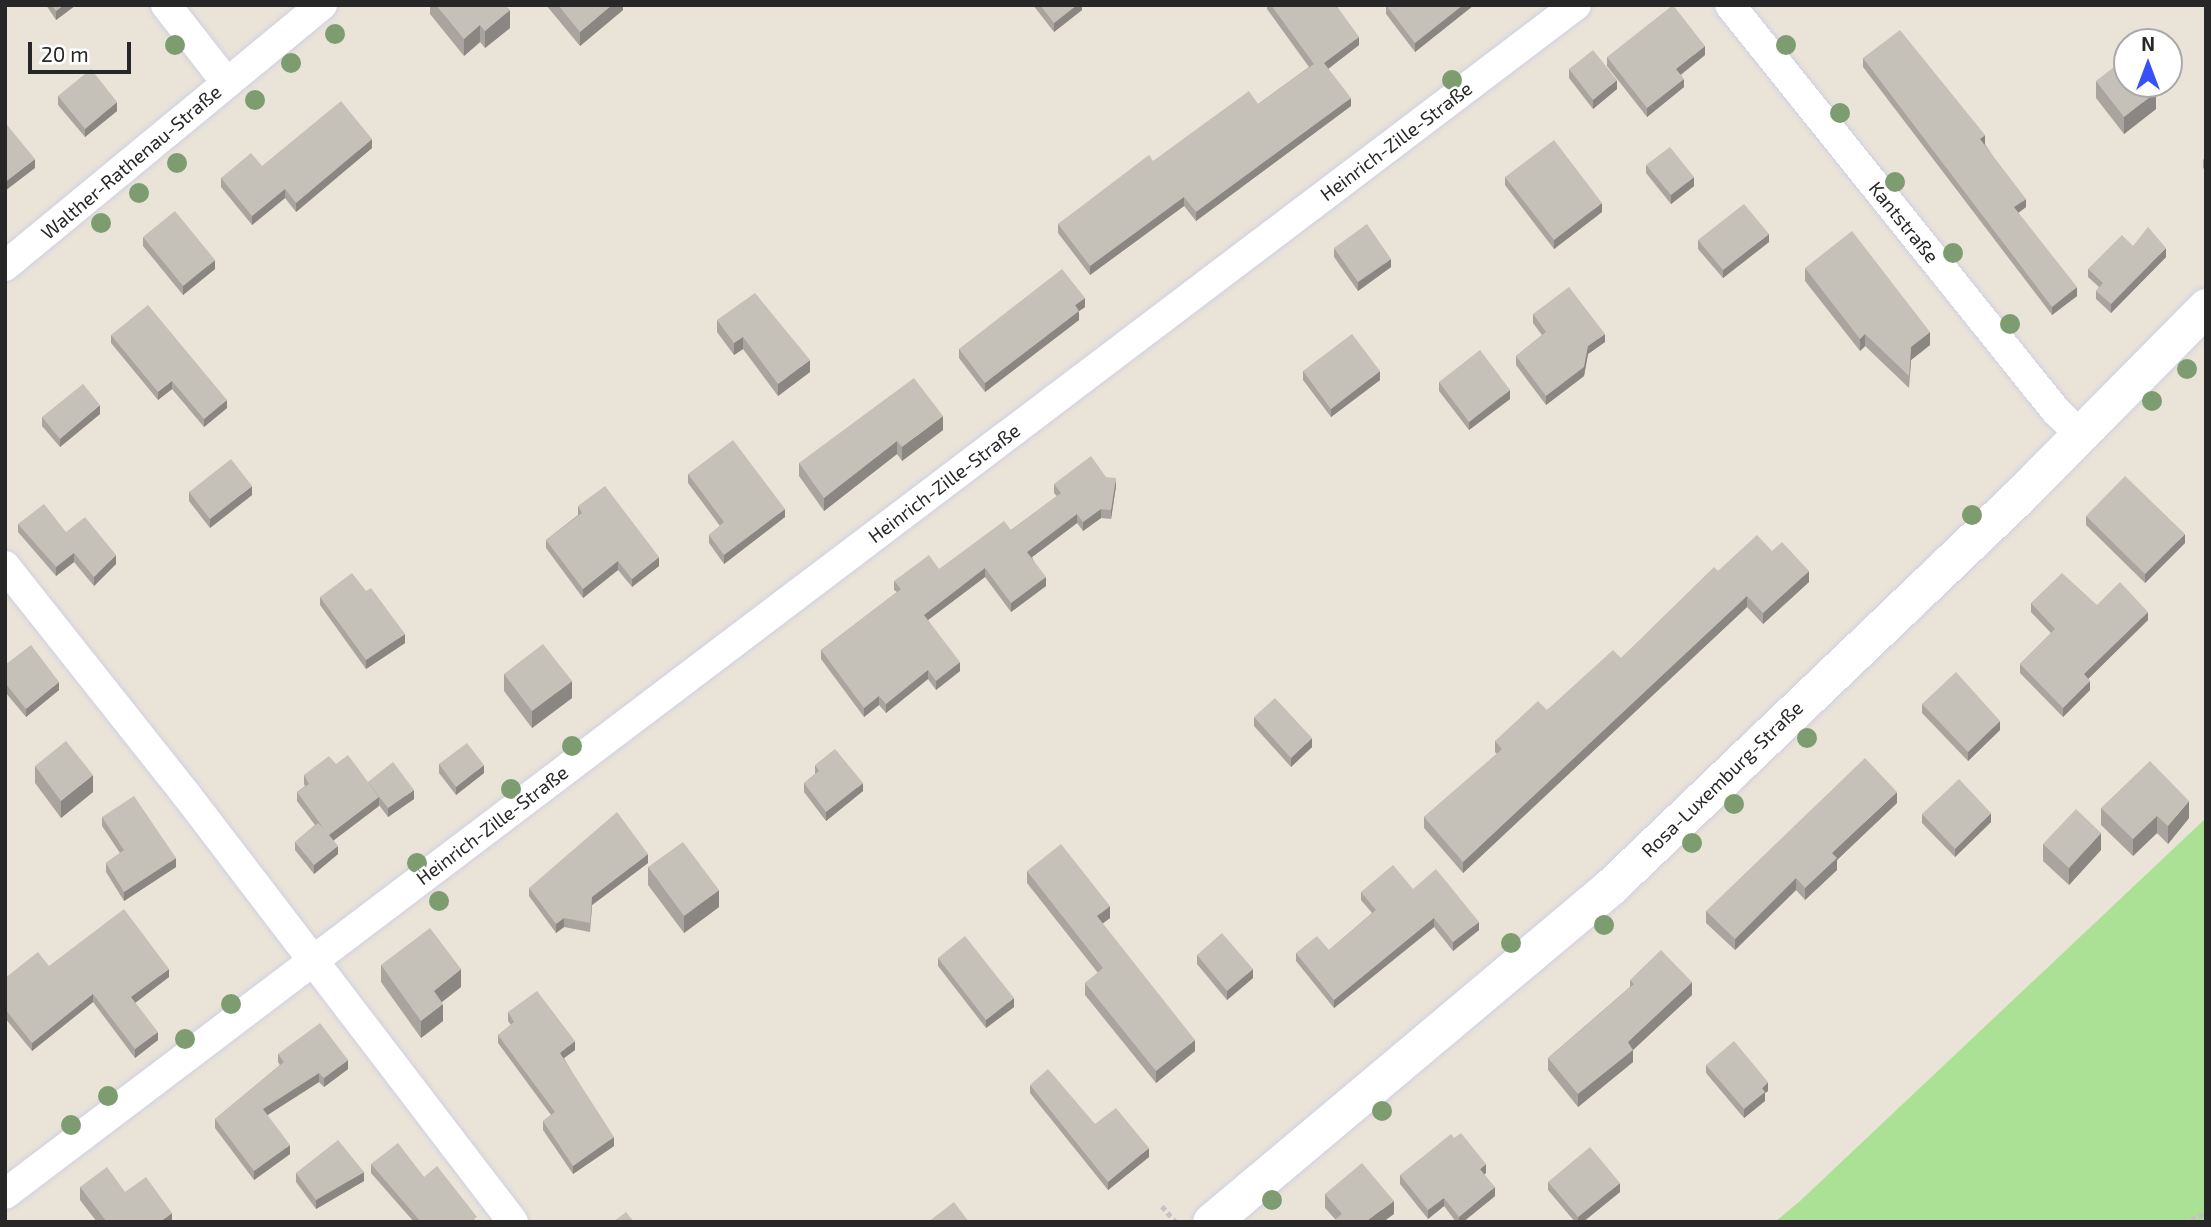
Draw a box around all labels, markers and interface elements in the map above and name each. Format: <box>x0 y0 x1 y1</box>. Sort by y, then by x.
scale bar <box>32 28 135 72</box>
north arrow <box>2113 28 2183 98</box>
text: N <box>2141 32 2155 55</box>
text: 20 m <box>41 41 89 66</box>
street label: Heinrich-Zille-Straße <box>1316 77 1476 205</box>
street label: Walther-Rathenau-Straße <box>36 80 226 244</box>
street label: Kantstraße <box>1864 177 1944 267</box>
street label: Heinrich-Zille-Straße <box>864 419 1024 547</box>
street label: Rosa-Luxemburg-Straße <box>1637 696 1807 862</box>
street label: Heinrich-Zille-Straße <box>412 761 572 889</box>

